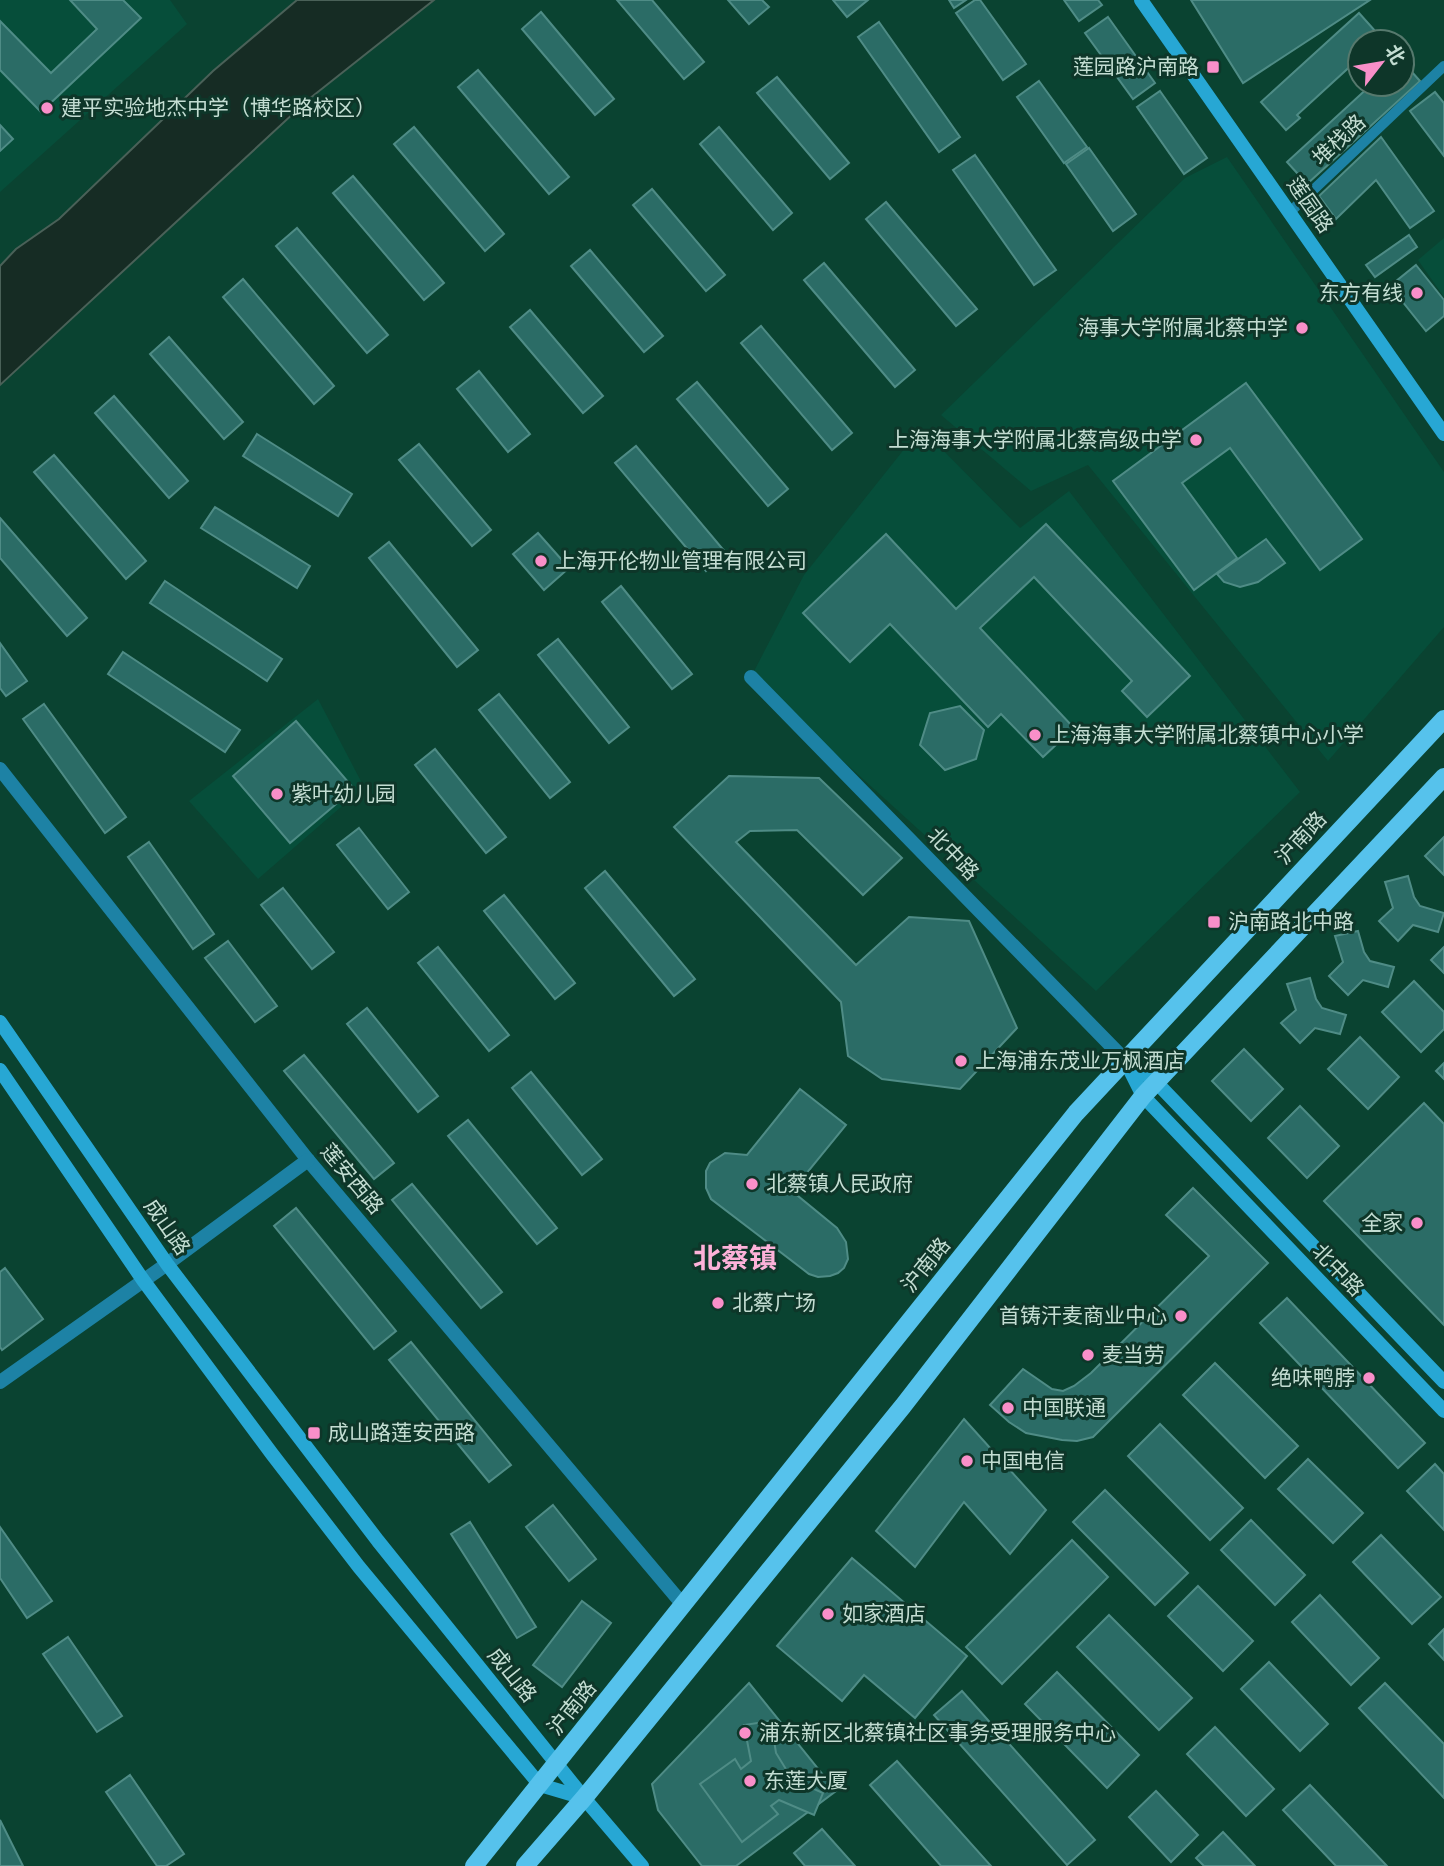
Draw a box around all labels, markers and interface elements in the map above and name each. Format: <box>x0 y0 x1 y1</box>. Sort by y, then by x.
north arrow <box>1346 28 1416 98</box>
text: 北 <box>1380 40 1410 69</box>
place label: 莲园路沪南路 <box>1073 54 1199 80</box>
marker: 莲园路沪南路 <box>1205 59 1221 75</box>
place label: 建平实验地杰中学（博华路校区） <box>61 95 376 121</box>
marker: 建平实验地杰中学（博华路校区） <box>39 100 55 116</box>
street label: 堆栈路 <box>1307 109 1371 171</box>
street label: 莲园路 <box>1281 172 1339 238</box>
place label: 东方有线 <box>1319 280 1403 306</box>
marker: 东方有线 <box>1409 285 1425 301</box>
place label: 海事大学附属北蔡中学 <box>1078 315 1288 341</box>
marker: 海事大学附属北蔡中学 <box>1294 320 1310 336</box>
place label: 上海海事大学附属北蔡高级中学 <box>888 427 1182 453</box>
marker: 上海海事大学附属北蔡高级中学 <box>1188 432 1204 448</box>
place label: 上海开伦物业管理有限公司 <box>555 548 807 574</box>
marker: 上海开伦物业管理有限公司 <box>533 553 549 569</box>
place label: 上海海事大学附属北蔡镇中心小学 <box>1049 722 1364 748</box>
marker: 上海海事大学附属北蔡镇中心小学 <box>1027 727 1043 743</box>
place label: 紫叶幼儿园 <box>291 781 396 807</box>
marker: 紫叶幼儿园 <box>269 786 285 802</box>
street label: 沪南路 <box>1270 806 1332 870</box>
street label: 北中路 <box>922 822 984 886</box>
place label: 沪南路北中路 <box>1228 909 1354 935</box>
marker: 沪南路北中路 <box>1206 914 1222 930</box>
place label: 上海浦东茂业万枫酒店 <box>975 1048 1185 1074</box>
marker: 上海浦东茂业万枫酒店 <box>953 1053 969 1069</box>
street label: 莲安西路 <box>315 1138 389 1220</box>
place label: 北蔡镇人民政府 <box>766 1171 913 1197</box>
marker: 北蔡镇人民政府 <box>744 1176 760 1192</box>
street label: 成山路 <box>138 1194 196 1260</box>
place label: 全家 <box>1361 1210 1403 1236</box>
marker: 全家 <box>1409 1215 1425 1231</box>
street label: 沪南路 <box>896 1232 956 1298</box>
street label: 北中路 <box>1307 1238 1369 1302</box>
district label: 北蔡镇 <box>693 1242 777 1275</box>
place label: 北蔡广场 <box>732 1290 816 1316</box>
marker: 北蔡广场 <box>710 1295 726 1311</box>
place label: 首铸汗麦商业中心 <box>999 1303 1167 1329</box>
marker: 首铸汗麦商业中心 <box>1173 1308 1189 1324</box>
place label: 麦当劳 <box>1102 1342 1165 1368</box>
marker: 麦当劳 <box>1080 1347 1096 1363</box>
place label: 绝味鸭脖 <box>1271 1365 1355 1391</box>
marker: 绝味鸭脖 <box>1361 1370 1377 1386</box>
place label: 中国联通 <box>1022 1395 1106 1421</box>
marker: 中国联通 <box>1000 1400 1016 1416</box>
place label: 成山路莲安西路 <box>328 1420 475 1446</box>
marker: 成山路莲安西路 <box>306 1425 322 1441</box>
place label: 中国电信 <box>981 1448 1065 1474</box>
marker: 中国电信 <box>959 1453 975 1469</box>
place label: 如家酒店 <box>842 1601 926 1627</box>
marker: 如家酒店 <box>820 1606 836 1622</box>
street label: 成山路 <box>482 1642 542 1708</box>
street label: 沪南路 <box>542 1675 602 1741</box>
place label: 浦东新区北蔡镇社区事务受理服务中心 <box>759 1720 1116 1746</box>
marker: 浦东新区北蔡镇社区事务受理服务中心 <box>737 1725 753 1741</box>
place label: 东莲大厦 <box>764 1768 848 1794</box>
marker: 东莲大厦 <box>742 1773 758 1789</box>

